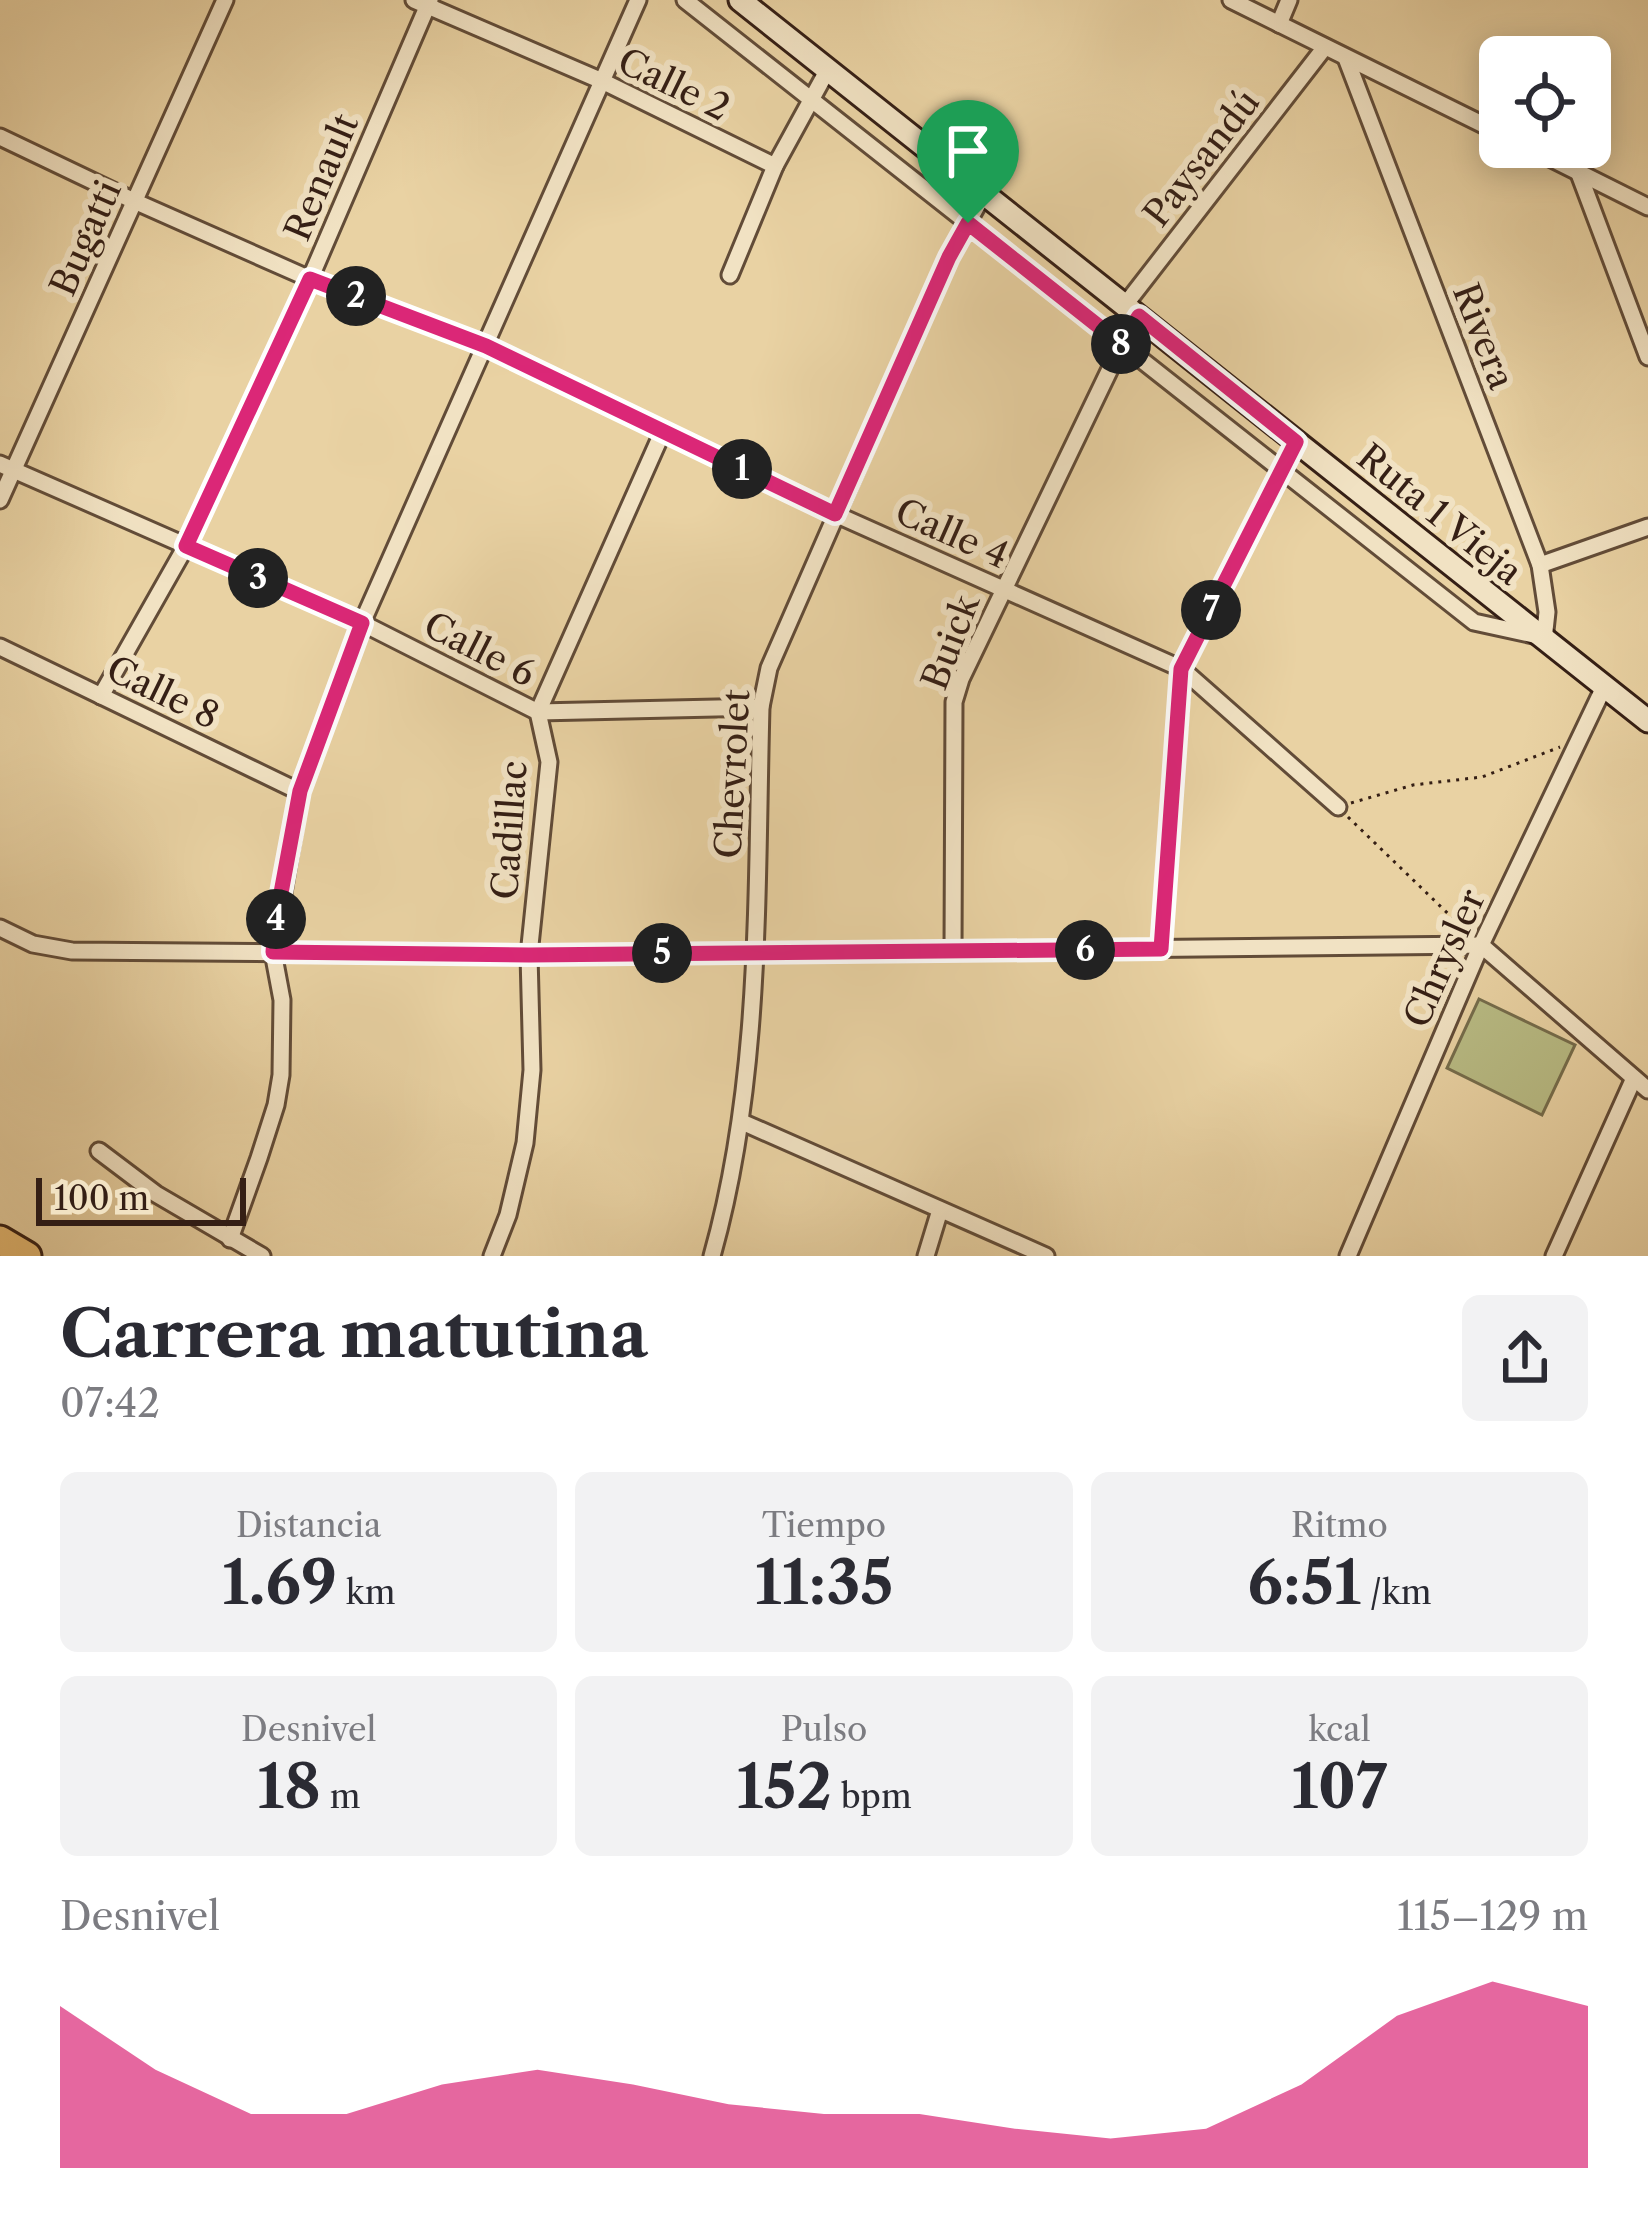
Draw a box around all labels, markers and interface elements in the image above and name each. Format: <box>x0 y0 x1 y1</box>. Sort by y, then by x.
map controls <box>1479 36 1611 168</box>
button: locate <box>1479 36 1611 168</box>
street label: Calle 2 <box>611 38 737 130</box>
street label: Paysandú <box>1134 81 1268 235</box>
pin <box>917 100 1019 223</box>
street label: Renault <box>275 107 367 247</box>
icon: arrive <box>935 118 1001 184</box>
street label: Bugatti <box>40 173 130 302</box>
pin: 2 <box>326 266 386 326</box>
text: 2 <box>346 275 366 316</box>
street label: Rivera <box>1444 277 1524 395</box>
pin: 8 <box>1091 314 1151 374</box>
text: 8 <box>1111 323 1131 364</box>
street label: Ruta 1 Vieja <box>1349 434 1531 594</box>
pin: 1 <box>712 439 772 499</box>
text: 1 <box>735 448 749 489</box>
street label: Calle 4 <box>889 489 1015 577</box>
pin: 3 <box>228 548 288 608</box>
text: 3 <box>249 557 267 598</box>
pin: 7 <box>1181 580 1241 640</box>
street label: Buick <box>912 586 989 696</box>
text: 7 <box>1202 589 1220 630</box>
street label: Calle 6 <box>417 602 543 696</box>
street label: Calle 8 <box>100 646 226 738</box>
street label: Chevrolet <box>706 688 758 860</box>
street label: Cadillac <box>482 759 536 901</box>
street label: Chrysler <box>1394 882 1494 1034</box>
pin: 4 <box>246 889 306 949</box>
text: 4 <box>266 898 286 939</box>
pin: 6 <box>1055 920 1115 980</box>
pin: 5 <box>632 923 692 983</box>
text: 6 <box>1075 929 1095 970</box>
text: 5 <box>653 932 671 973</box>
scale bar <box>36 1172 246 1225</box>
text: 100 m <box>54 1178 149 1219</box>
text: Carrera matutina <box>60 1293 648 1374</box>
button: share <box>1462 1295 1588 1421</box>
text: 07:42 <box>60 1379 160 1427</box>
text: Distancia <box>236 1505 381 1546</box>
text: Tiempo <box>762 1505 886 1546</box>
text: Ritmo <box>1291 1505 1388 1546</box>
text: 1.69 <box>222 1546 337 1620</box>
text: 11:35 <box>755 1546 893 1620</box>
text: 6:51 <box>1247 1546 1361 1620</box>
text: km <box>337 1572 396 1613</box>
text: /km <box>1361 1572 1431 1613</box>
text: Desnivel <box>241 1709 376 1750</box>
text: Pulso <box>781 1709 867 1750</box>
text: kcal <box>1308 1709 1370 1750</box>
text: 18 <box>257 1750 321 1824</box>
text: 152 <box>736 1750 832 1824</box>
text: 107 <box>1291 1750 1387 1824</box>
text: m <box>321 1776 360 1817</box>
text: bpm <box>832 1776 912 1817</box>
text: Desnivel <box>60 1892 220 1940</box>
text: 115–129 m <box>1397 1892 1588 1940</box>

